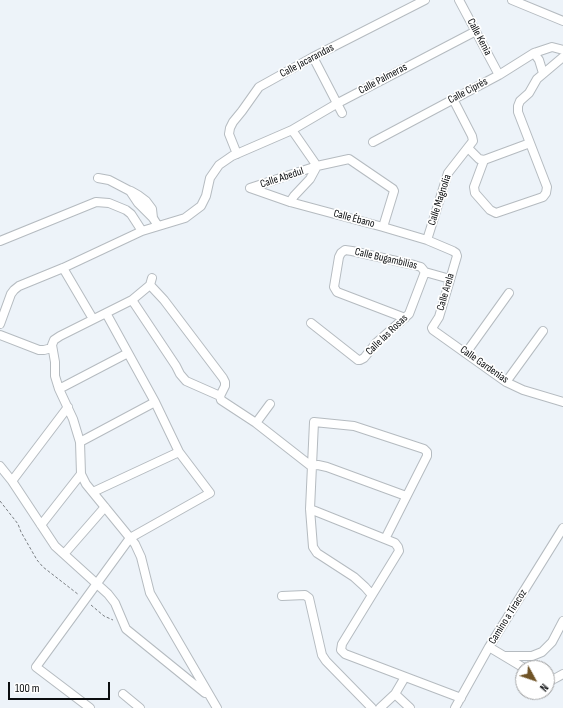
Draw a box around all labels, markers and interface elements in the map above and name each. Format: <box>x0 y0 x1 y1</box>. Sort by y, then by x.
street label: Calle Kenia <box>464 16 494 58</box>
street label: Calle Jacarandas <box>278 41 336 81</box>
street label: Calle Palmeras <box>356 61 410 97</box>
street label: Calle Ciprés <box>446 75 490 107</box>
street label: Calle Abedul <box>259 165 305 191</box>
street label: Calle Magnolia <box>426 173 454 227</box>
street label: Calle Ébano <box>332 207 376 231</box>
street label: Calle Bugambilias <box>353 245 419 273</box>
street label: Calle Arela <box>434 272 458 312</box>
street label: Calle las Rosas <box>363 312 411 358</box>
street label: Calle Gardenias <box>457 343 511 387</box>
street label: Camino a Tiracoz <box>486 587 530 647</box>
north arrow <box>515 660 555 700</box>
scale bar <box>10 674 112 700</box>
text: 100 m <box>15 681 40 696</box>
text: N <box>537 681 551 694</box>

